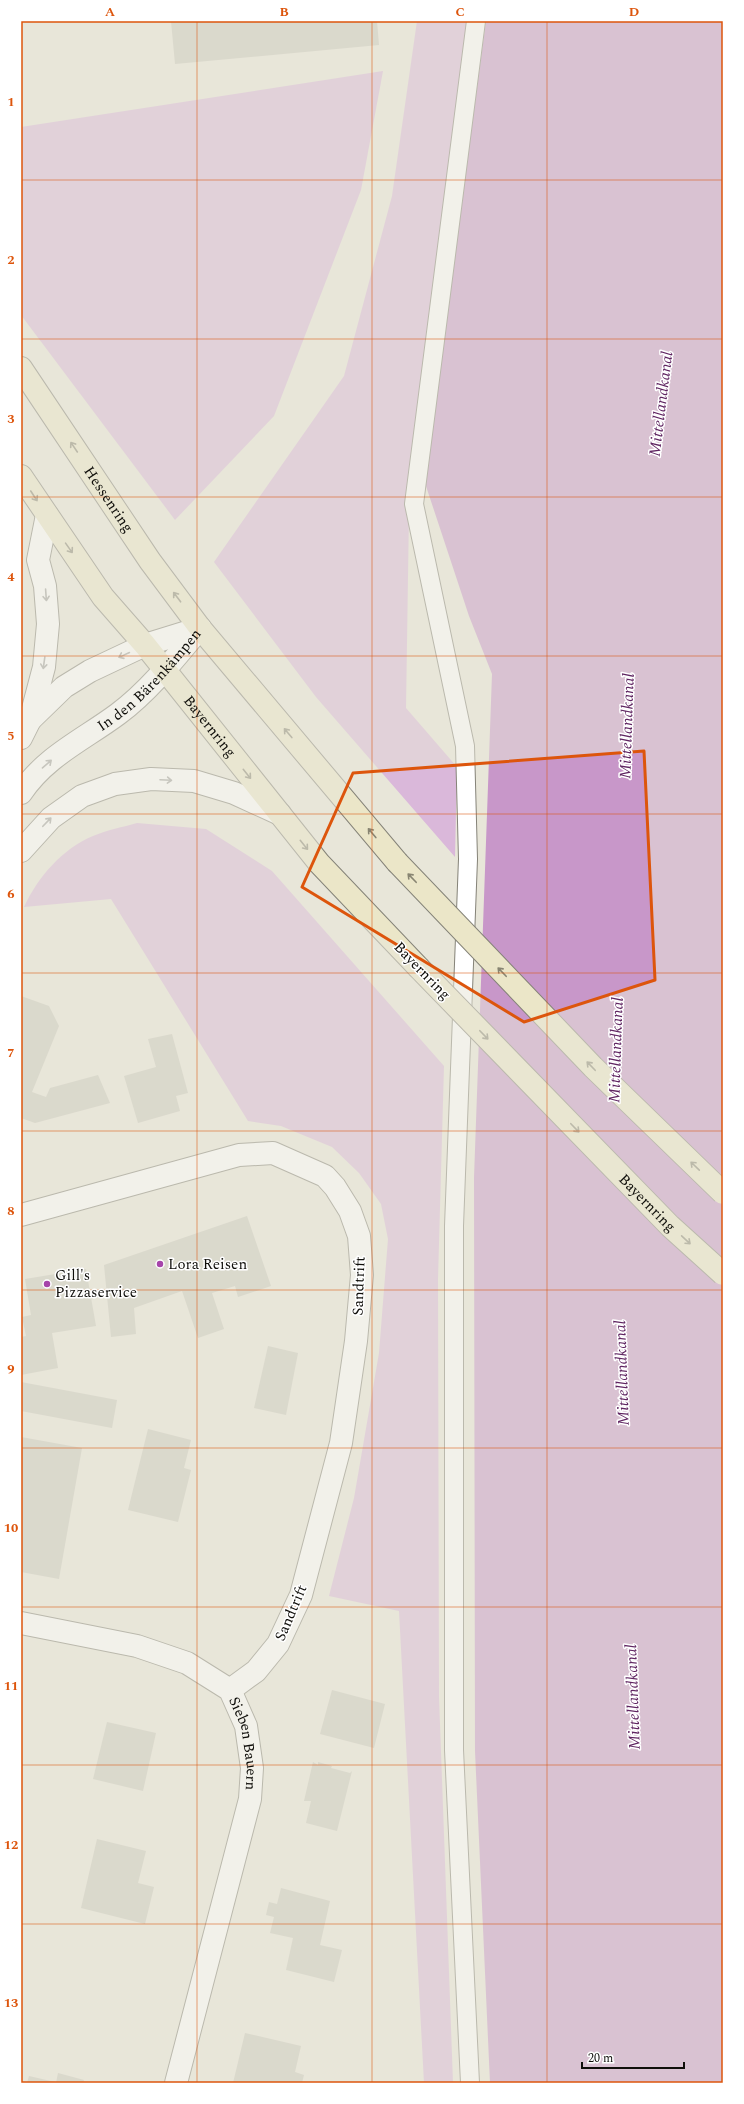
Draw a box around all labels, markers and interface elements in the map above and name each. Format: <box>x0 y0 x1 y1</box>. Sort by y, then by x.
text: A <box>105 2 115 22</box>
text: B <box>279 2 289 22</box>
text: C <box>455 2 465 22</box>
text: D <box>629 2 639 22</box>
text: 1 <box>7 92 15 112</box>
text: 2 <box>7 250 15 270</box>
water label: Mittellandkanal <box>643 350 679 458</box>
text: 3 <box>7 409 15 429</box>
one-way arrow <box>70 442 78 453</box>
street label: Hessenring <box>78 461 139 537</box>
one-way arrow <box>30 490 38 501</box>
one-way arrow <box>65 542 73 553</box>
text: 4 <box>7 567 15 587</box>
one-way arrow <box>43 588 50 601</box>
one-way arrow <box>172 591 181 602</box>
street label: In den Bärenkämpen <box>92 623 207 737</box>
one-way arrow <box>118 652 130 659</box>
one-way arrow <box>40 656 48 669</box>
water label: Mittellandkanal <box>613 673 641 779</box>
street label: Bayernring <box>178 690 242 762</box>
text: 5 <box>7 726 15 746</box>
one-way arrow <box>283 728 292 739</box>
one-way arrow <box>41 760 52 769</box>
one-way arrow <box>243 769 252 779</box>
one-way arrow <box>159 776 172 783</box>
one-way arrow <box>42 817 52 827</box>
one-way arrow <box>367 827 376 838</box>
one-way arrow <box>300 839 309 850</box>
one-way arrow <box>407 873 417 883</box>
text: 6 <box>7 884 15 904</box>
street label: Bayernring <box>388 936 456 1006</box>
one-way arrow <box>497 967 506 977</box>
water label: Mittellandkanal <box>602 997 630 1103</box>
one-way arrow <box>479 1030 489 1040</box>
text: 7 <box>7 1043 15 1063</box>
one-way arrow <box>587 1061 596 1071</box>
one-way arrow <box>570 1123 580 1133</box>
one-way arrow <box>690 1161 700 1171</box>
street label: Bayernring <box>613 1168 681 1238</box>
text: 8 <box>7 1201 15 1221</box>
one-way arrow <box>681 1235 691 1245</box>
place label: Lora Reisen <box>168 1253 247 1276</box>
street label: Sandtrift <box>346 1256 372 1316</box>
marker: Lora Reisen <box>155 1259 165 1269</box>
place label: Gill's Pizzaservice <box>55 1264 137 1304</box>
marker: Gill's Pizzaservice <box>42 1279 52 1289</box>
water label: Mittellandkanal <box>608 1320 636 1426</box>
text: 9 <box>7 1359 15 1379</box>
text: 10 <box>4 1518 18 1538</box>
street label: Sandtrift <box>269 1581 313 1645</box>
water label: Mittellandkanal <box>619 1644 647 1750</box>
text: 11 <box>4 1676 18 1696</box>
street label: Sieben Bauern <box>223 1693 263 1791</box>
text: 12 <box>4 1835 18 1855</box>
text: 13 <box>4 1993 18 2013</box>
scale bar <box>582 2044 684 2070</box>
text: 20 m <box>588 2049 613 2068</box>

